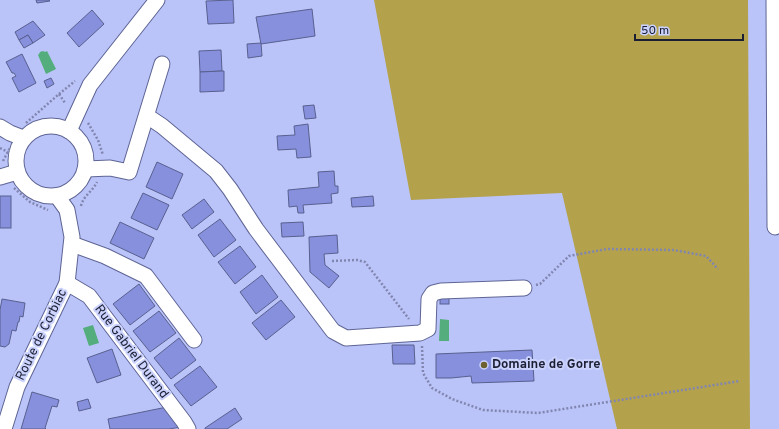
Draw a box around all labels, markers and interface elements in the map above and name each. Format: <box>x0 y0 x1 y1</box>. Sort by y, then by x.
scale bar <box>635 16 743 42</box>
text: 50 m <box>641 23 669 39</box>
street label: Route de Corbiac <box>13 287 71 383</box>
street label: Rue Gabriel Durand <box>90 302 172 402</box>
place label: Domaine de Gorre <box>492 357 601 373</box>
marker: Domaine de Gorre <box>479 360 489 370</box>

